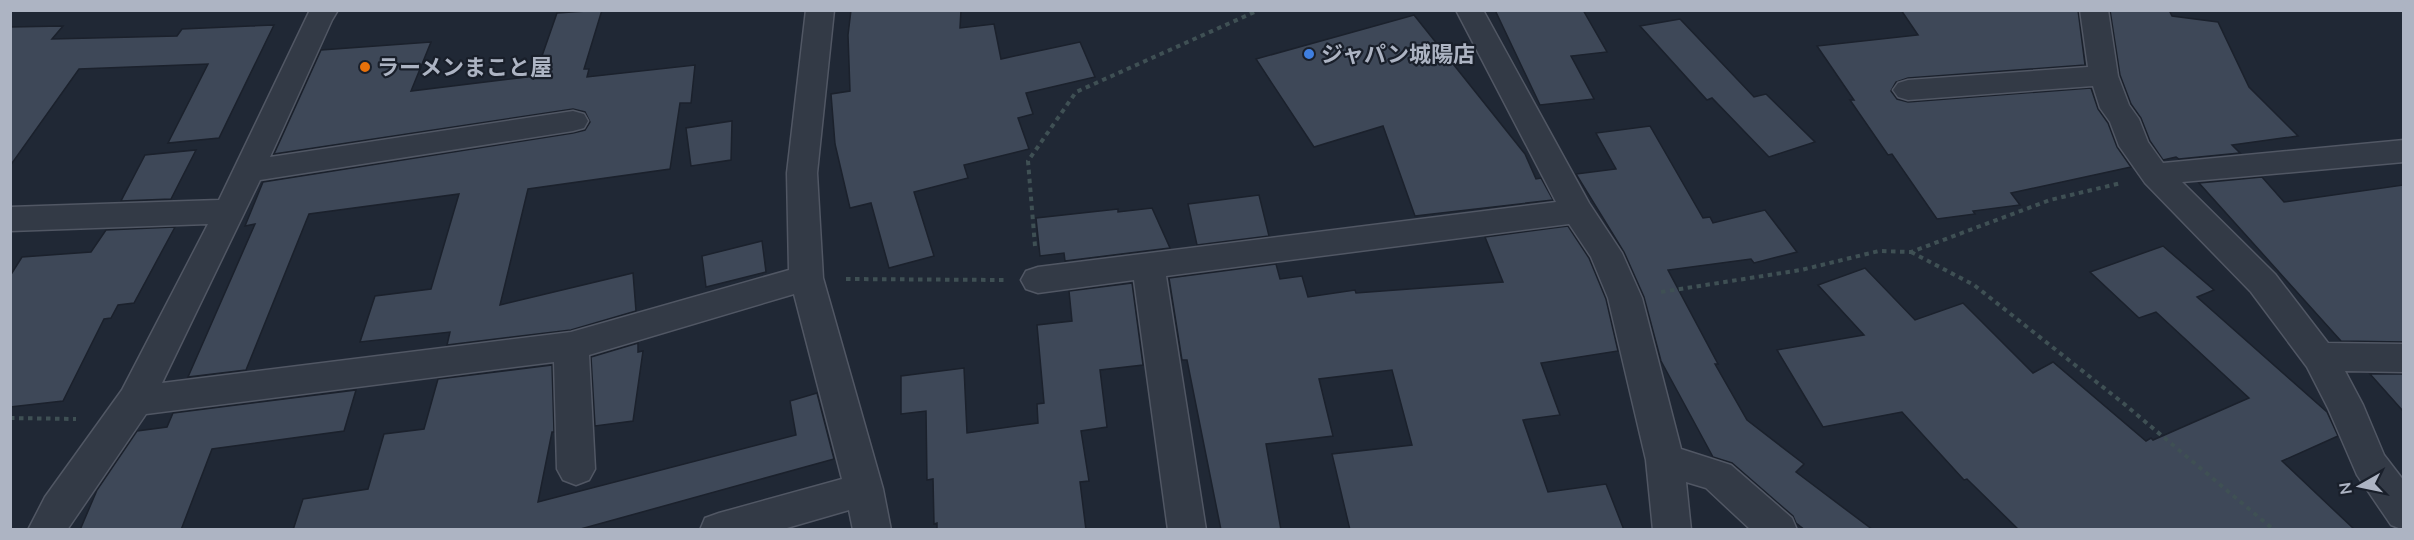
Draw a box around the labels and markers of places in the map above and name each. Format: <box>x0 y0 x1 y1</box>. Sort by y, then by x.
place label: ジャパン城陽店 <box>1321 40 1475 68</box>
marker: ジャパン城陽店 <box>1302 47 1316 61</box>
place label: ラーメンまこと屋 <box>377 53 552 81</box>
marker: ラーメンまこと屋 <box>358 60 372 74</box>

